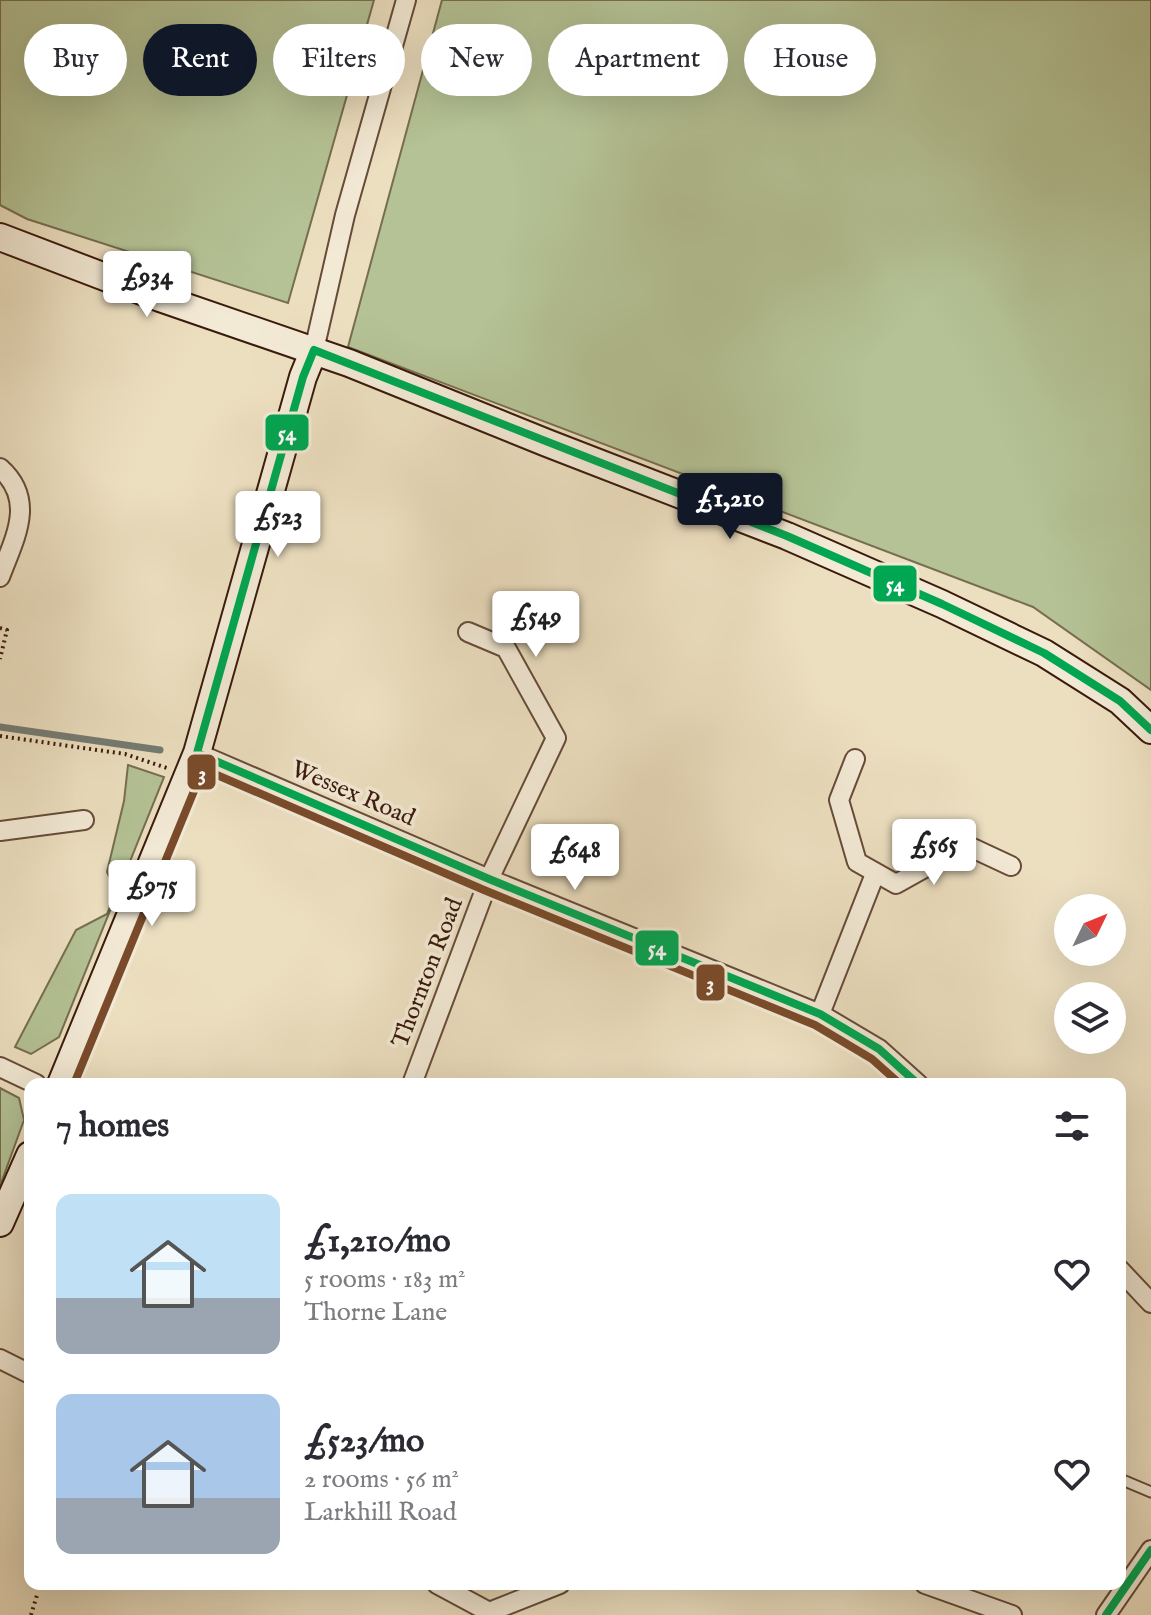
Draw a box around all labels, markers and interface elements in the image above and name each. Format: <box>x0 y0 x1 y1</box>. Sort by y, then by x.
chip: Buy <box>24 24 127 96</box>
chip: Rent <box>143 24 257 96</box>
chip: Filters <box>273 24 405 96</box>
chip: New <box>421 24 532 96</box>
chip: Apartment <box>548 24 728 96</box>
chip: House <box>744 24 876 96</box>
pin: £934 <box>100 251 194 319</box>
text: £934 <box>121 260 173 293</box>
line badge: 54 <box>264 413 310 452</box>
text: 54 <box>278 420 298 448</box>
pin: £1,210 <box>665 473 795 541</box>
text: £1,210 <box>695 482 765 515</box>
pin: £523 <box>231 491 325 559</box>
text: £523 <box>253 500 303 533</box>
line badge: 54 <box>872 564 918 603</box>
text: 54 <box>886 571 906 599</box>
pin: £549 <box>489 591 583 659</box>
text: £549 <box>510 600 562 633</box>
line badge: 3 <box>186 753 217 791</box>
street label: Wessex Road <box>286 754 420 834</box>
text: 3 <box>198 760 206 788</box>
pin: £565 <box>887 819 981 887</box>
pin: £648 <box>528 824 622 892</box>
text: £565 <box>910 828 958 861</box>
text: £648 <box>549 833 601 866</box>
pin: £975 <box>105 860 199 928</box>
text: £975 <box>127 869 177 902</box>
street label: Thornton Road <box>385 894 471 1052</box>
north arrow <box>1054 894 1126 966</box>
map controls <box>1054 894 1126 1054</box>
line badge: 54 <box>634 929 680 967</box>
text: 54 <box>648 935 668 963</box>
line badge: 3 <box>695 963 726 1002</box>
text: 3 <box>706 970 714 998</box>
button: layers <box>1054 982 1126 1054</box>
icon: filters <box>1050 1104 1094 1148</box>
text: 7 homes <box>56 1105 169 1148</box>
text: £1,210/mo <box>304 1220 450 1263</box>
icon: home <box>120 1226 216 1322</box>
icon: heart <box>1050 1252 1094 1296</box>
text: 5 rooms · 183 m² <box>304 1263 466 1296</box>
text: Thorne Lane <box>304 1296 447 1329</box>
text: £523/mo <box>304 1420 424 1463</box>
icon: home <box>120 1426 216 1522</box>
icon: heart <box>1050 1452 1094 1496</box>
text: 2 rooms · 56 m² <box>304 1463 459 1496</box>
text: Larkhill Road <box>304 1496 457 1529</box>

